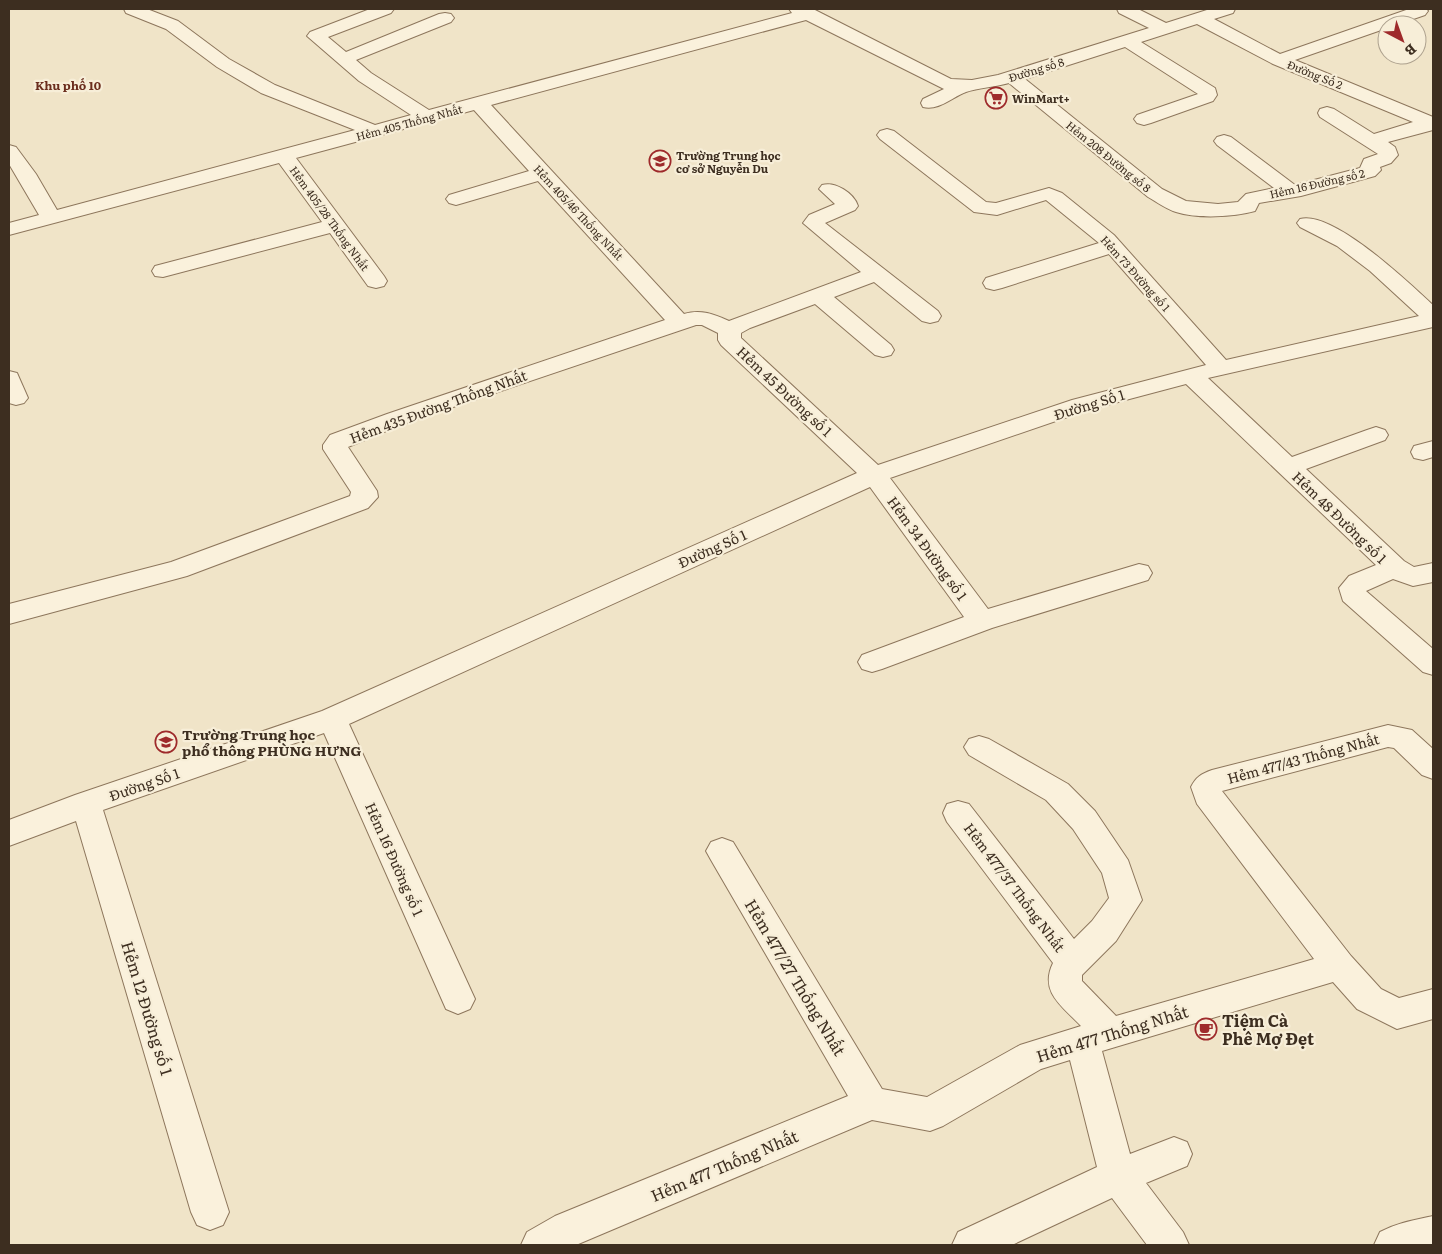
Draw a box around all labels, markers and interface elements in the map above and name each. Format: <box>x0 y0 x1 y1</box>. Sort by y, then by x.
north arrow <box>1377 15 1427 65</box>
text: B <box>1401 40 1421 61</box>
street label: Đường số 8 <box>1006 53 1066 85</box>
street label: Đường Số 2 <box>1285 56 1346 93</box>
district label: Khu phố 10 <box>35 76 102 94</box>
supermarket icon: WinMart+ <box>984 86 1008 110</box>
place label: WinMart+ <box>1012 90 1070 106</box>
street label: Hẻm 405 Thống Nhất <box>354 100 465 144</box>
street label: Hẻm 208 Đường số 8 <box>1063 117 1155 195</box>
place label: Trường Trung học cơ sở Nguyễn Du <box>676 147 781 176</box>
school or university icon: Trường Trung học cơ sở Nguyễn Du <box>648 149 672 173</box>
street label: Hẻm 405/46 Thống Nhất <box>530 161 628 264</box>
street label: Hẻm 405/28 Thống Nhất <box>286 162 374 274</box>
street label: Hẻm 16 Đường số 2 <box>1268 164 1367 202</box>
street label: Hẻm 73 Đường số 1 <box>1098 232 1175 315</box>
street label: Hẻm 45 Đường số 1 <box>733 341 837 441</box>
street label: Hẻm 435 Đường Thống Nhất <box>347 364 530 447</box>
street label: Đường Số 1 <box>1051 384 1127 424</box>
street label: Hẻm 48 Đường số 1 <box>1288 467 1392 568</box>
street label: Hẻm 34 Đường số 1 <box>883 492 973 604</box>
street label: Đường Số 1 <box>674 524 750 572</box>
place label: Trường Trung học phổ thông PHÙNG HƯNG <box>182 724 361 760</box>
street label: Hẻm 477/43 Thống Nhất <box>1225 728 1382 788</box>
school or university icon: Trường Trung học phổ thông PHÙNG HƯNG <box>154 730 178 754</box>
street label: Đường Số 1 <box>106 763 182 805</box>
street label: Hẻm 16 Đường số 1 <box>361 799 429 919</box>
street label: Hẻm 477/37 Thống Nhất <box>960 818 1070 956</box>
street label: Hẻm 477/27 Thống Nhất <box>740 894 853 1060</box>
street label: Hẻm 12 Đường số 1 <box>116 938 180 1079</box>
street label: Hẻm 477 Thống Nhất <box>1033 998 1191 1068</box>
place label: Tiệm Cà Phê Mợ Đẹt <box>1222 1008 1314 1050</box>
cafe icon: Tiệm Cà Phê Mợ Đẹt <box>1194 1017 1218 1041</box>
street label: Hẻm 477 Thống Nhất <box>647 1123 802 1207</box>

